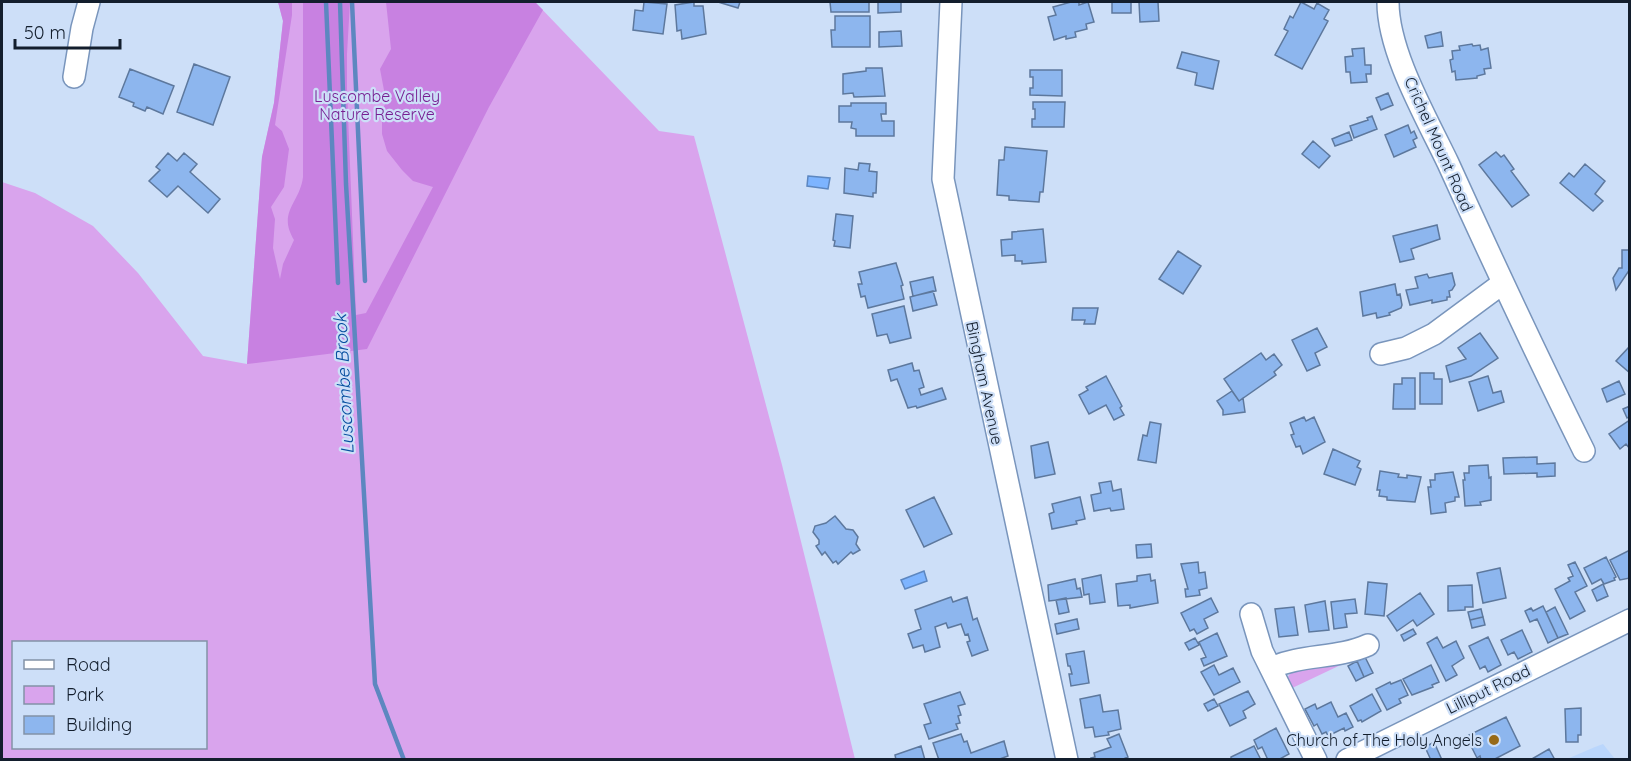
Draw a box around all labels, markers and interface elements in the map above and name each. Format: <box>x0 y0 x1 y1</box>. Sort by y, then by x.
scale bar <box>15 12 120 50</box>
text: 50 m <box>24 21 66 44</box>
street label: Crichel Mount Road <box>1400 74 1478 214</box>
park label: Luscombe Valley Nature Reserve <box>314 86 440 124</box>
water label: Luscombe Brook <box>328 312 359 455</box>
street label: Bingham Avenue <box>962 320 1008 446</box>
legend <box>12 641 207 749</box>
text: Road <box>66 653 111 676</box>
street label: Lilliput Road <box>1443 660 1533 718</box>
text: Park <box>66 683 104 706</box>
text: Building <box>66 713 132 736</box>
place label: Church of The Holy Angels <box>1286 730 1482 750</box>
marker: Church of The Holy Angels <box>1487 733 1501 747</box>

